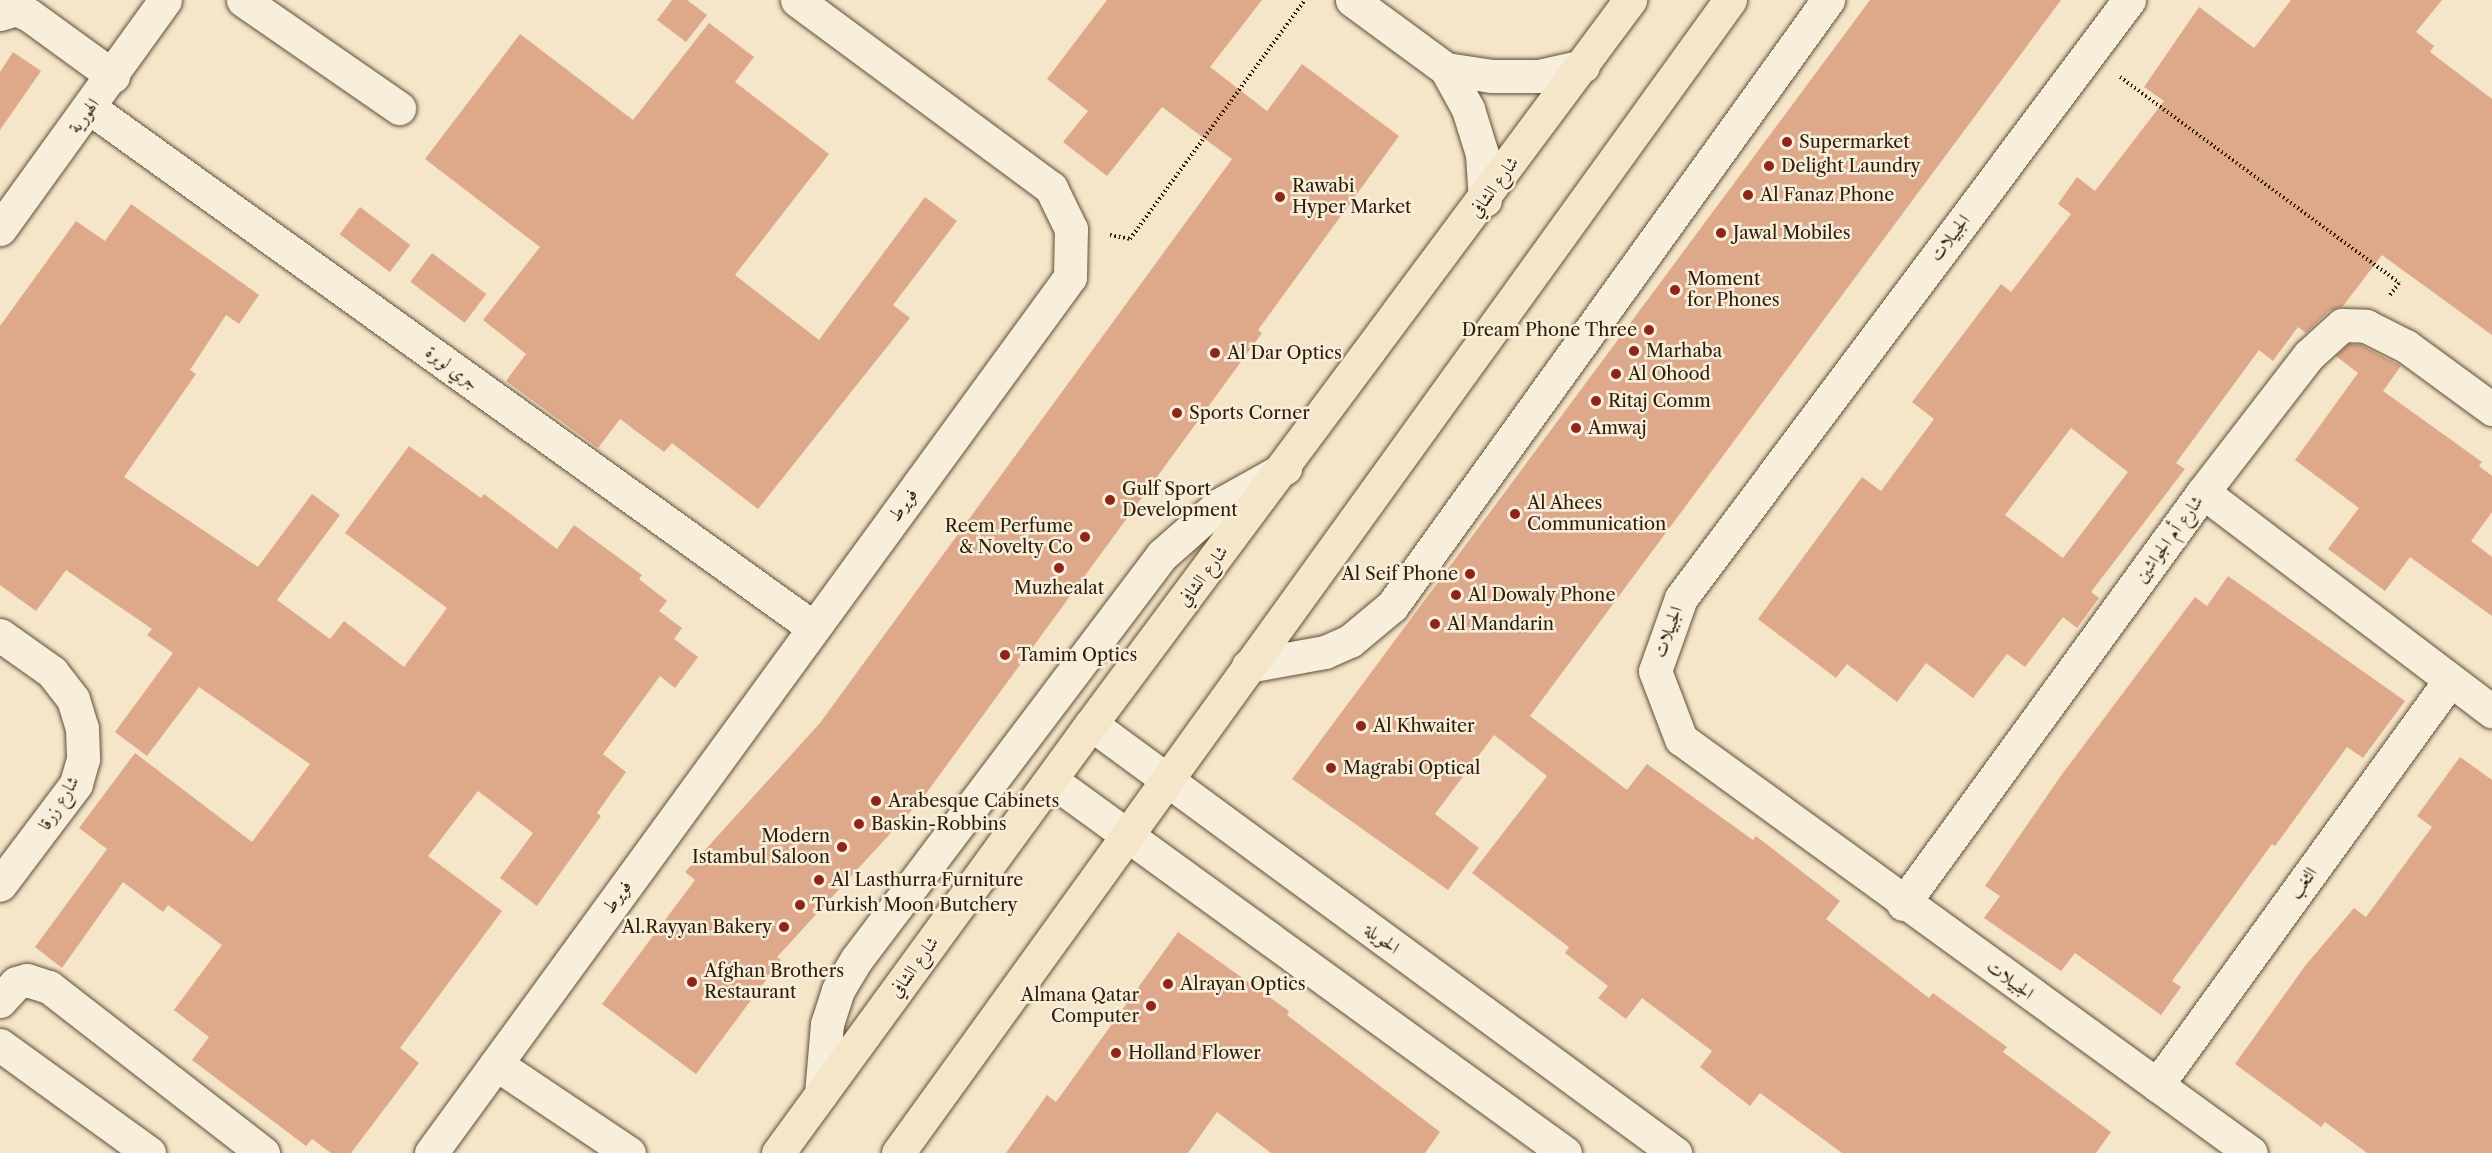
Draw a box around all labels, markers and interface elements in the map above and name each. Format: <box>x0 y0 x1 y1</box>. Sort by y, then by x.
street label: الهورية <box>64 94 104 138</box>
place label: Supermarket <box>1799 131 1910 153</box>
marker: Supermarket <box>1780 135 1794 149</box>
street label: شارع الشافي <box>1465 152 1523 222</box>
place label: Delight Laundry <box>1781 155 1921 177</box>
marker: Delight Laundry <box>1762 159 1776 173</box>
place label: Rawabi Hyper Market <box>1292 176 1412 219</box>
place label: Al Fanaz Phone <box>1760 184 1894 206</box>
marker: Al Fanaz Phone <box>1741 188 1755 202</box>
marker: Rawabi Hyper Market <box>1273 190 1287 204</box>
street label: الجبيلات <box>1925 210 1975 266</box>
place label: Jawal Mobiles <box>1733 222 1851 244</box>
marker: Jawal Mobiles <box>1714 226 1728 240</box>
place label: Moment for Phones <box>1687 269 1780 312</box>
marker: Moment for Phones <box>1668 283 1682 297</box>
place label: Dream Phone Three <box>1461 319 1637 341</box>
marker: Dream Phone Three <box>1642 323 1656 337</box>
place label: Marhaba <box>1646 340 1722 362</box>
street label: جري لوبرة <box>421 342 483 394</box>
place label: Al Dar Optics <box>1227 342 1342 364</box>
marker: Marhaba <box>1627 344 1641 358</box>
marker: Al Dar Optics <box>1208 346 1222 360</box>
place label: Al Ohood <box>1628 363 1711 385</box>
marker: Al Ohood <box>1609 367 1623 381</box>
place label: Ritaj Comm <box>1608 390 1711 412</box>
marker: Ritaj Comm <box>1589 394 1603 408</box>
place label: Sports Corner <box>1189 402 1310 424</box>
marker: Sports Corner <box>1170 406 1184 420</box>
place label: Amwaj <box>1588 417 1647 439</box>
marker: Amwaj <box>1569 421 1583 435</box>
place label: Gulf Sport Development <box>1122 479 1238 522</box>
street label: فويرط <box>884 484 922 526</box>
street label: شارع أم الجواشين <box>2130 491 2208 587</box>
marker: Gulf Sport Development <box>1103 493 1117 507</box>
place label: Al Ahees Communication <box>1527 493 1666 536</box>
marker: Al Ahees Communication <box>1508 507 1522 521</box>
place label: Reem Perfume & Novelty Co <box>945 516 1073 558</box>
marker: Reem Perfume & Novelty Co <box>1078 530 1092 544</box>
street label: شارع الشافي <box>1173 541 1233 611</box>
marker: Muzhealat <box>1052 561 1066 575</box>
place label: Al Seif Phone <box>1341 563 1458 585</box>
marker: Al Seif Phone <box>1463 567 1477 581</box>
place label: Muzhealat <box>1014 577 1104 599</box>
place label: Al Dowaly Phone <box>1468 584 1616 606</box>
marker: Al Dowaly Phone <box>1449 588 1463 602</box>
street label: الجبيلات <box>1649 603 1687 661</box>
place label: Al Mandarin <box>1447 613 1554 635</box>
marker: Al Mandarin <box>1428 617 1442 631</box>
place label: Tamim Optics <box>1017 644 1137 666</box>
marker: Tamim Optics <box>998 648 1012 662</box>
place label: Al Khwaiter <box>1373 715 1475 737</box>
marker: Al Khwaiter <box>1354 719 1368 733</box>
place label: Magrabi Optical <box>1343 757 1480 779</box>
marker: Magrabi Optical <box>1324 761 1338 775</box>
street label: شارع زرقا <box>34 772 84 834</box>
place label: Arabesque Cabinets <box>888 790 1059 812</box>
marker: Arabesque Cabinets <box>869 794 883 808</box>
place label: Baskin-Robbins <box>871 813 1007 835</box>
marker: Baskin-Robbins <box>852 817 866 831</box>
place label: Modern Istambul Saloon <box>692 826 830 868</box>
marker: Modern Istambul Saloon <box>835 840 849 854</box>
street label: الثغب <box>2284 863 2322 903</box>
place label: Al Lasthurra Furniture <box>831 869 1024 891</box>
marker: Al Lasthurra Furniture <box>812 873 826 887</box>
street label: فويرط <box>598 876 636 918</box>
place label: Turkish Moon Butchery <box>812 894 1018 916</box>
marker: Turkish Moon Butchery <box>793 898 807 912</box>
place label: Al.Rayyan Bakery <box>622 916 772 938</box>
street label: الحويلة <box>1360 919 1404 959</box>
marker: Al.Rayyan Bakery <box>777 920 791 934</box>
street label: شارع الشافي <box>885 932 943 1002</box>
street label: الجبيلات <box>1982 956 2038 1004</box>
place label: Afghan Brothers Restaurant <box>704 961 844 1004</box>
place label: Alrayan Optics <box>1180 973 1306 995</box>
marker: Afghan Brothers Restaurant <box>685 975 699 989</box>
marker: Alrayan Optics <box>1161 977 1175 991</box>
place label: Almana Qatar Computer <box>1021 985 1139 1028</box>
marker: Almana Qatar Computer <box>1144 999 1158 1013</box>
place label: Holland Flower <box>1128 1042 1261 1064</box>
marker: Holland Flower <box>1109 1046 1123 1060</box>

